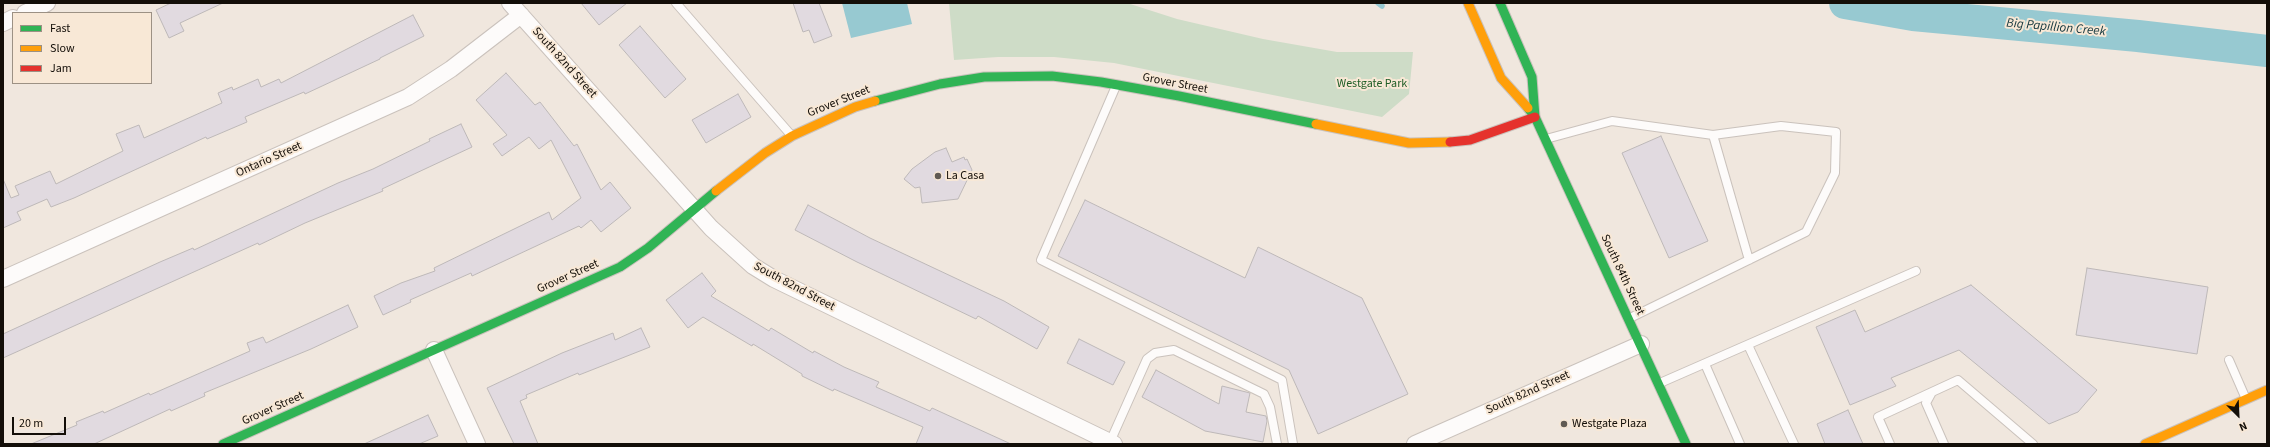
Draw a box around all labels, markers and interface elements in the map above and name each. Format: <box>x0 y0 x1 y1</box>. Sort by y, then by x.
legend <box>12 12 152 84</box>
water label: Big Papillion Creek <box>2006 16 2106 40</box>
text: Fast <box>50 20 70 37</box>
street label: South 82nd Street <box>529 25 599 101</box>
text: Slow <box>50 40 75 57</box>
text: Jam <box>50 60 72 77</box>
street label: Grover Street <box>1141 71 1209 97</box>
park label: Westgate Park <box>1337 77 1407 91</box>
street label: Grover Street <box>806 83 872 121</box>
street label: Ontario Street <box>234 139 304 181</box>
place label: La Casa <box>946 169 984 183</box>
marker: La Casa <box>933 171 943 181</box>
street label: South 84th Street <box>1597 232 1647 318</box>
street label: Grover Street <box>535 257 601 297</box>
street label: South 82nd Street <box>751 260 837 314</box>
street label: South 82nd Street <box>1484 368 1572 418</box>
street label: Grover Street <box>240 389 306 429</box>
north arrow <box>2218 395 2258 435</box>
scale bar <box>14 409 68 435</box>
text: 20 m <box>19 415 43 432</box>
place label: Westgate Plaza <box>1572 417 1647 431</box>
text: N <box>2237 418 2249 435</box>
marker: Westgate Plaza <box>1559 419 1569 429</box>

